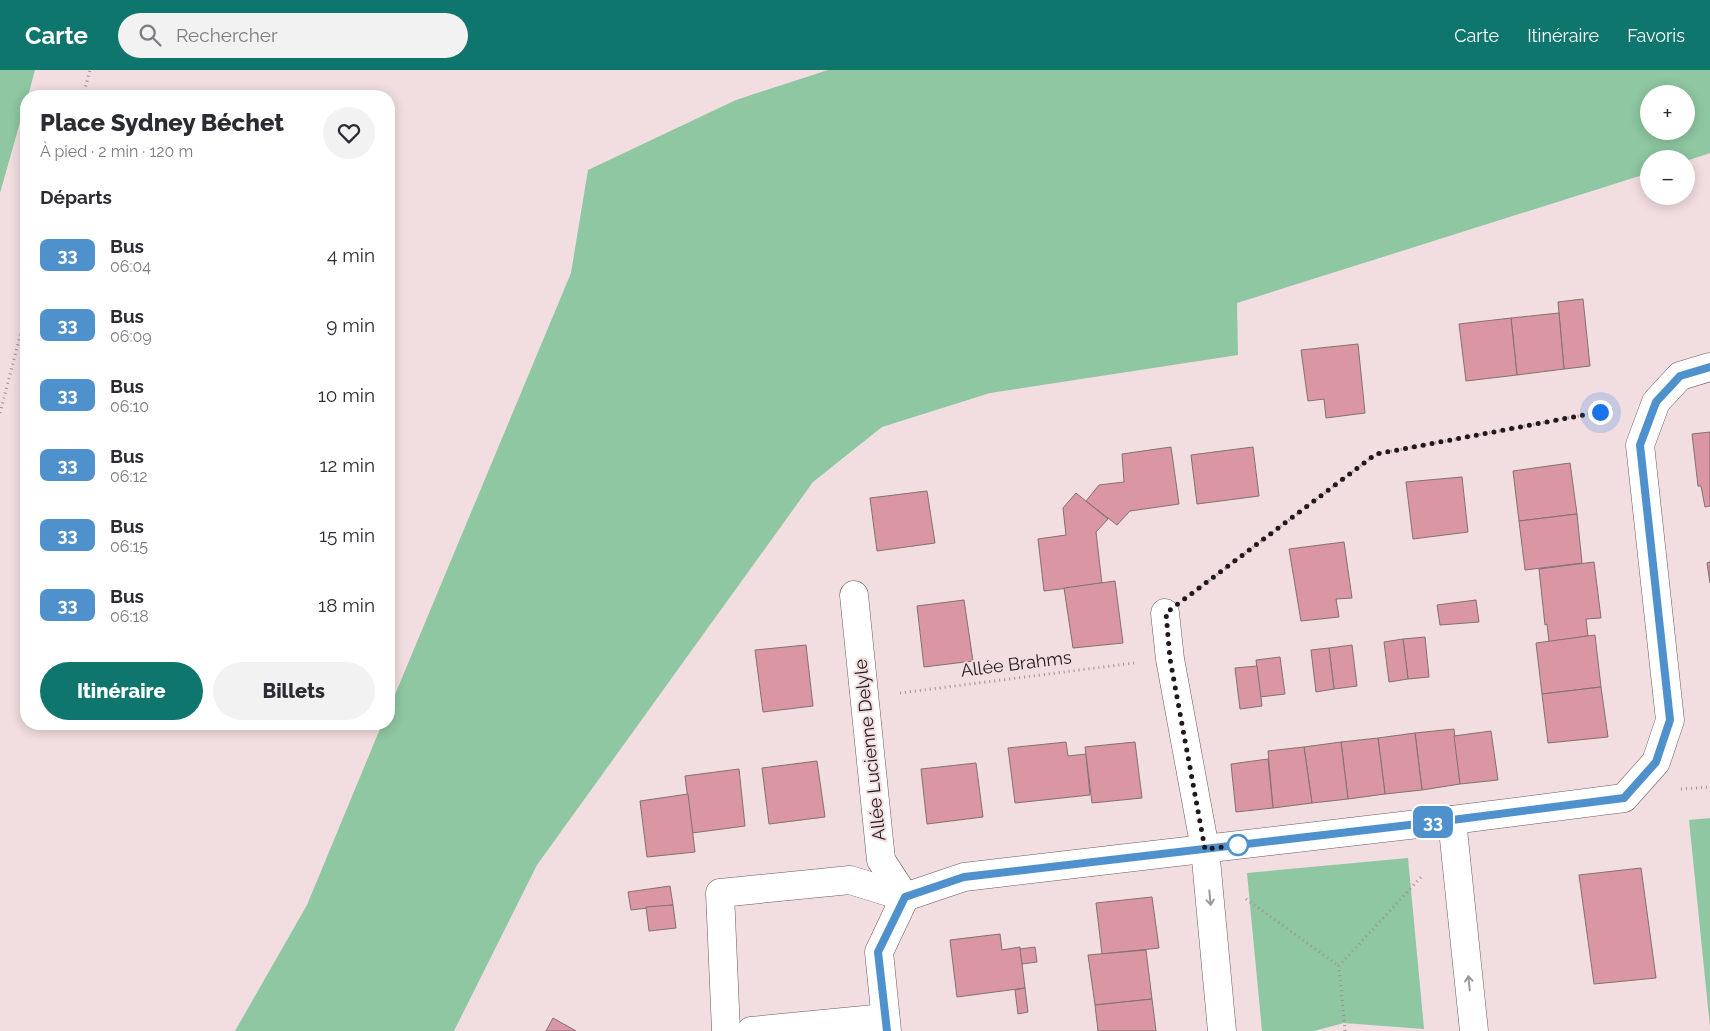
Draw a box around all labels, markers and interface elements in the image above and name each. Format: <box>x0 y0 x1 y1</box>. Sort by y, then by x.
search box <box>118 13 468 58</box>
text: Carte <box>25 21 88 50</box>
icon: search <box>136 21 164 49</box>
text: Rechercher <box>176 24 278 46</box>
text: Carte <box>1454 25 1499 46</box>
text: Itinéraire <box>1527 25 1599 46</box>
text: Favoris <box>1627 25 1685 46</box>
map controls <box>1640 85 1695 205</box>
button: + <box>1640 85 1695 140</box>
button: heart <box>323 107 375 159</box>
text: Place Sydney Béchet <box>40 108 284 137</box>
text: À pied · 2 min · 120 m <box>40 142 193 161</box>
button: − <box>1640 150 1695 205</box>
text: Départs <box>40 186 112 208</box>
text: Bus <box>110 235 144 257</box>
text: 33 <box>57 244 78 265</box>
text: 4 min <box>327 244 375 266</box>
text: 06:04 <box>110 257 151 276</box>
text: Bus <box>110 305 144 327</box>
text: 33 <box>57 314 78 335</box>
text: 9 min <box>326 314 375 336</box>
text: 06:09 <box>110 327 152 346</box>
text: Bus <box>110 375 144 397</box>
text: 33 <box>57 384 78 405</box>
text: 10 min <box>318 384 375 406</box>
text: 06:10 <box>110 397 149 416</box>
your location <box>1588 400 1613 425</box>
text: Bus <box>110 445 144 467</box>
text: 33 <box>57 454 78 475</box>
text: 12 min <box>319 454 375 476</box>
text: 06:12 <box>110 467 148 486</box>
text: Bus <box>110 515 144 537</box>
text: 33 <box>57 524 78 545</box>
text: 15 min <box>319 524 375 546</box>
text: 06:15 <box>110 537 148 556</box>
text: Bus <box>110 585 144 607</box>
text: 33 <box>57 594 78 615</box>
text: 18 min <box>318 594 375 616</box>
text: 06:18 <box>110 607 149 626</box>
street label: Allée Brahms <box>959 646 1073 681</box>
street label: Allée Lucienne Delyle <box>849 658 889 842</box>
button: Itinéraire <box>40 662 203 720</box>
button: Billets <box>213 662 375 720</box>
line badge: 33 <box>1410 806 1456 838</box>
text: 33 <box>1423 811 1443 832</box>
unlabelled marker <box>1227 834 1249 856</box>
one-way arrow <box>1205 889 1214 905</box>
one-way arrow <box>1465 975 1474 991</box>

